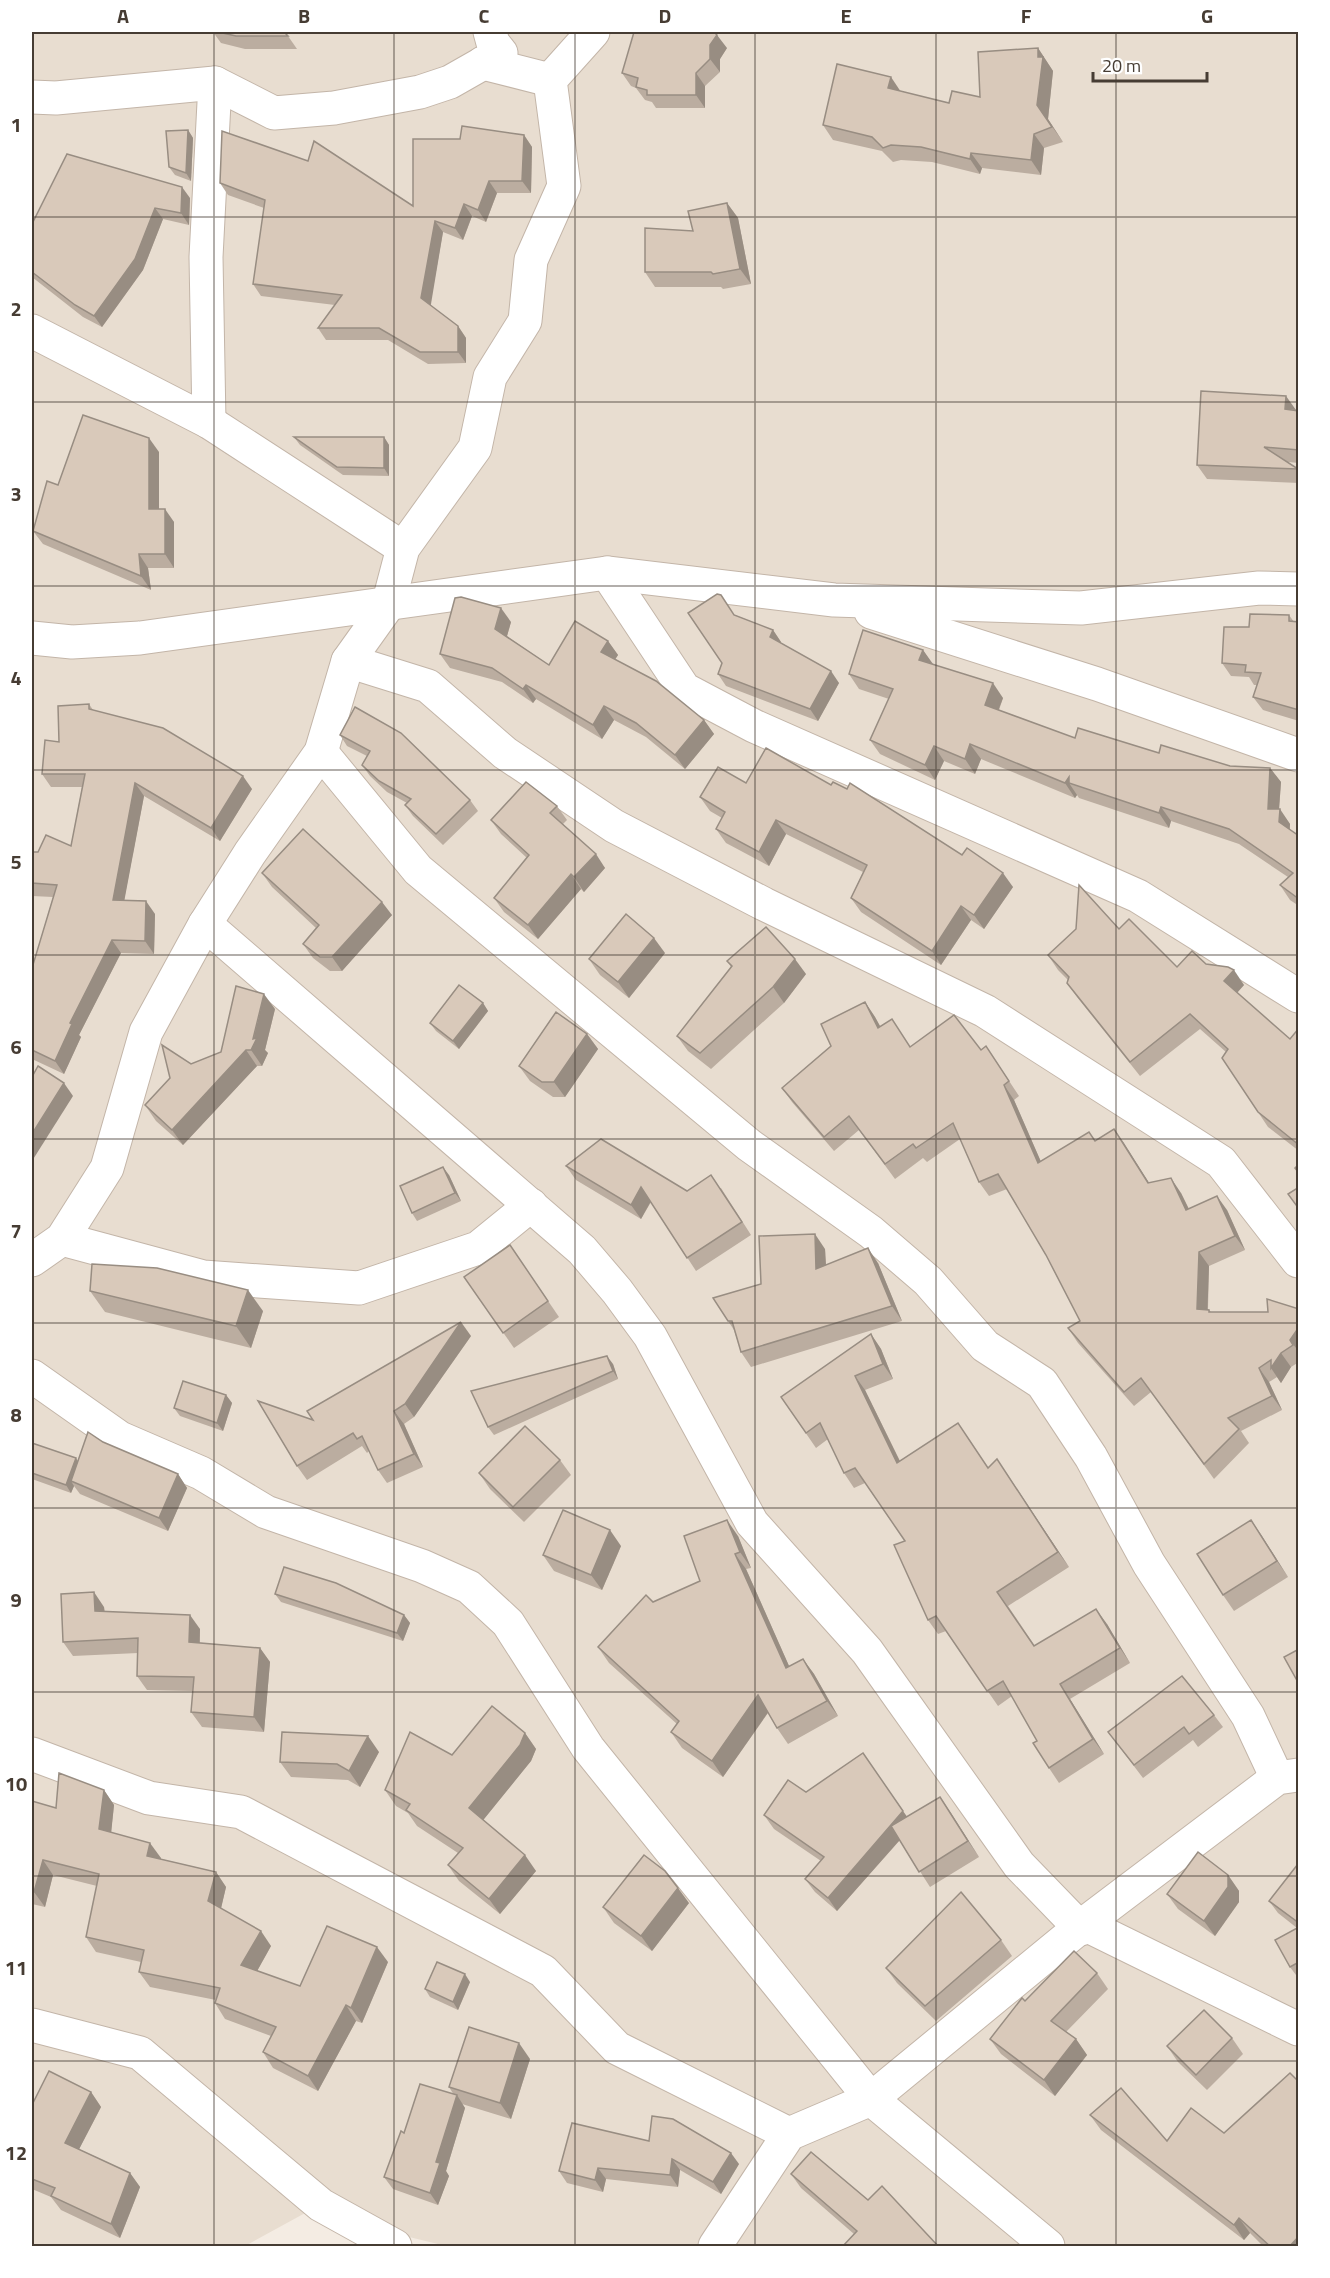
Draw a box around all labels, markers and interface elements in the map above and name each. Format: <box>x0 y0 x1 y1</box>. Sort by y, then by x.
text: A <box>117 0 129 31</box>
text: B <box>298 0 310 31</box>
text: C <box>479 0 490 31</box>
text: D <box>659 0 671 31</box>
text: E <box>840 0 852 31</box>
text: F <box>1021 0 1032 31</box>
text: G <box>1201 0 1213 31</box>
scale bar <box>1093 45 1207 83</box>
text: 20 m <box>1102 52 1141 79</box>
text: 1 <box>10 109 22 140</box>
text: 2 <box>10 293 22 324</box>
text: 3 <box>10 478 22 509</box>
text: 4 <box>10 662 22 693</box>
text: 5 <box>10 846 22 877</box>
text: 6 <box>10 1031 22 1062</box>
text: 7 <box>10 1215 22 1246</box>
text: 8 <box>10 1399 22 1430</box>
text: 9 <box>10 1584 22 1615</box>
text: 10 <box>5 1768 27 1799</box>
text: 11 <box>5 1952 27 1983</box>
text: 12 <box>5 2137 27 2168</box>

